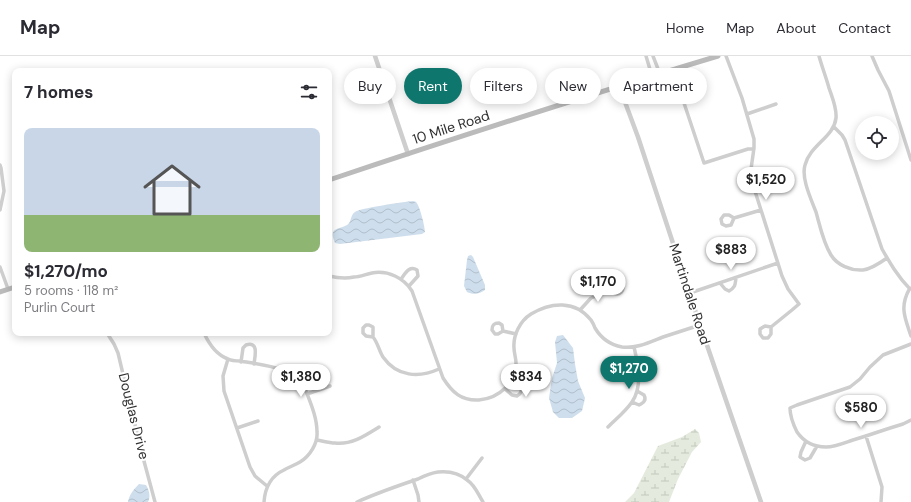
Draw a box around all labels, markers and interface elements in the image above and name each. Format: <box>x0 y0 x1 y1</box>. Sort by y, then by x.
text: Map <box>20 15 60 40</box>
text: Home <box>666 19 704 37</box>
text: Map <box>726 19 754 37</box>
text: About <box>776 19 816 37</box>
text: Contact <box>838 19 891 37</box>
chip: Buy <box>344 68 396 104</box>
chip: Rent <box>404 68 462 104</box>
chip: Filters <box>470 68 537 104</box>
chip: New <box>545 68 601 104</box>
chip: Apartment <box>609 68 707 104</box>
text: 7 homes <box>24 81 93 103</box>
icon: filters <box>298 81 320 103</box>
street label: 10 Mile Road <box>410 106 492 148</box>
map controls <box>855 116 899 160</box>
button: locate <box>855 116 899 160</box>
icon: home <box>136 154 208 226</box>
pin: $1,520 <box>733 167 799 201</box>
text: $1,520 <box>746 171 786 188</box>
pin: $883 <box>707 237 755 271</box>
street label: Martindale Road <box>665 241 715 347</box>
text: $883 <box>715 241 747 258</box>
text: $1,270/mo <box>24 260 108 282</box>
pin: $1,170 <box>565 269 631 303</box>
text: $1,170 <box>580 273 616 290</box>
text: 5 rooms · 118 m² <box>24 282 118 299</box>
text: Purlin Court <box>24 299 95 316</box>
pin: $1,270 <box>596 356 662 390</box>
text: $1,270 <box>609 360 649 377</box>
pin: $1,380 <box>268 364 334 398</box>
pin: $834 <box>502 364 550 398</box>
text: $1,380 <box>280 368 322 385</box>
text: $834 <box>510 368 542 385</box>
street label: Douglas Drive <box>115 371 153 461</box>
pin: $580 <box>837 395 885 429</box>
text: $580 <box>844 399 878 416</box>

